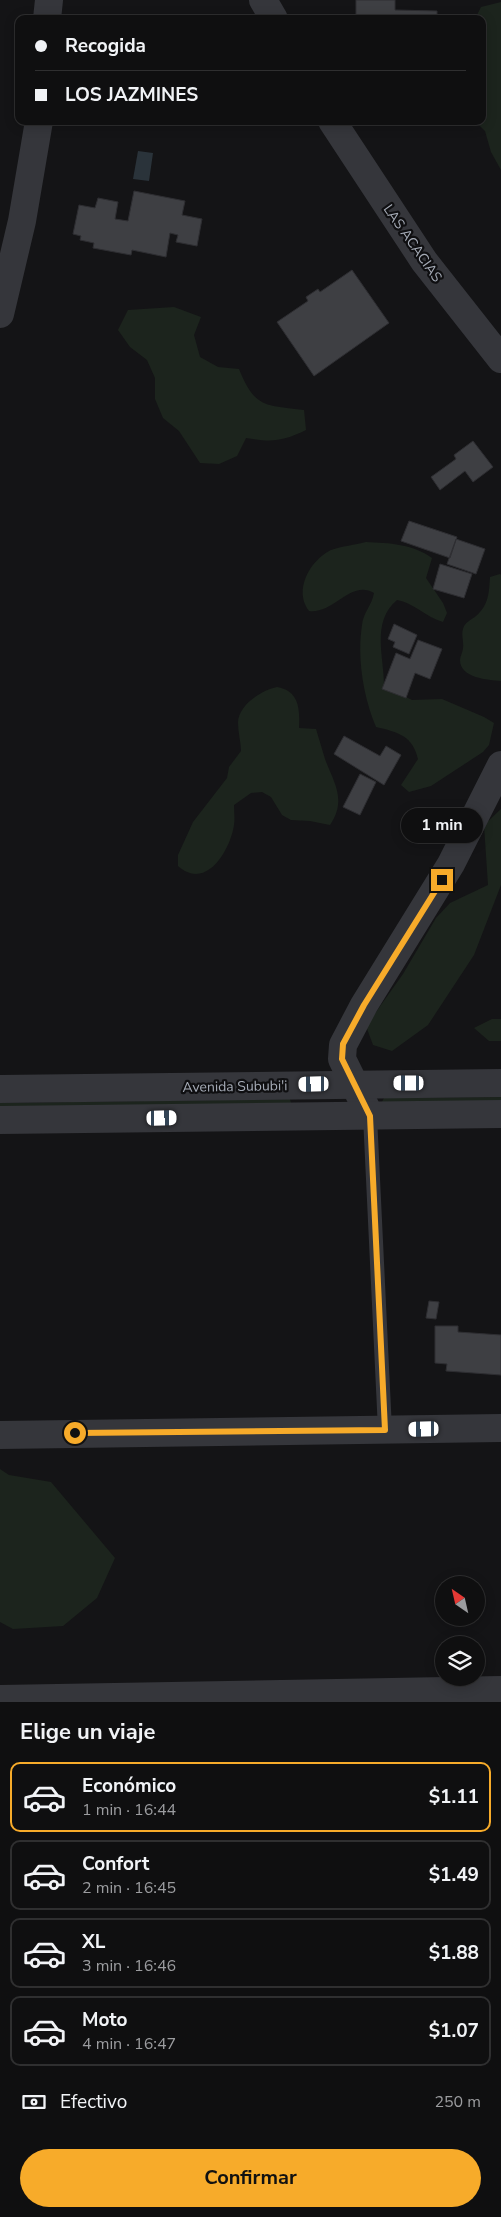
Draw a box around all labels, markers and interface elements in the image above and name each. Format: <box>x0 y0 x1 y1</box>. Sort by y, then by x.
text: Recogida <box>65 33 146 59</box>
text: LOS JAZMINES <box>65 82 198 108</box>
street label: LAS ACACIAS <box>379 201 447 286</box>
callout: 1 min <box>401 808 483 842</box>
text: 1 min <box>421 814 463 836</box>
route end <box>431 869 453 891</box>
street label: Avenida Sububi'i <box>182 1076 288 1097</box>
car <box>298 1076 329 1092</box>
car <box>394 1076 424 1091</box>
car <box>146 1110 177 1126</box>
car <box>408 1421 439 1437</box>
route start <box>64 1422 86 1444</box>
north arrow <box>435 1576 485 1626</box>
map controls <box>435 1576 485 1686</box>
button: layers <box>435 1636 485 1686</box>
text: Elige un viaje <box>20 1717 155 1747</box>
text: Económico <box>82 1773 176 1799</box>
icon: car <box>22 1775 67 1820</box>
text: $1.11 <box>429 1784 479 1810</box>
text: 1 min · 16:44 <box>82 1799 176 1821</box>
text: Confort <box>82 1851 149 1877</box>
icon: car <box>22 1853 67 1898</box>
text: $1.49 <box>429 1862 479 1888</box>
text: 2 min · 16:45 <box>82 1877 176 1899</box>
text: XL <box>82 1929 105 1955</box>
icon: car <box>22 1931 67 1976</box>
text: $1.88 <box>429 1940 479 1966</box>
text: 3 min · 16:46 <box>82 1955 176 1977</box>
text: Moto <box>82 2007 128 2033</box>
icon: car <box>22 2009 67 2054</box>
text: $1.07 <box>429 2018 479 2044</box>
text: 4 min · 16:47 <box>82 2033 176 2055</box>
icon: cash <box>20 2088 48 2116</box>
text: Efectivo <box>60 2089 127 2115</box>
text: 250 m <box>434 2091 481 2113</box>
button: Confirmar <box>20 2149 481 2207</box>

